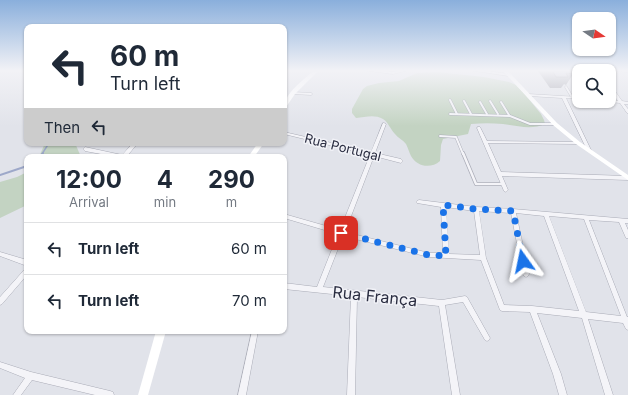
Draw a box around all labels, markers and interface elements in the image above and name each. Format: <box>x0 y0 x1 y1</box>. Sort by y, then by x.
north arrow <box>572 12 616 56</box>
map controls <box>572 12 616 108</box>
text: 60 m <box>110 39 179 73</box>
icon: left <box>44 40 96 92</box>
button: search <box>572 64 616 108</box>
text: Turn left <box>110 73 180 94</box>
icon: left <box>88 116 110 138</box>
text: Then <box>44 118 80 137</box>
street label: Rua Portugal <box>303 130 383 164</box>
text: 12:00 <box>56 165 122 194</box>
text: 4 <box>157 165 173 194</box>
text: 290 <box>208 165 255 194</box>
text: Arrival <box>69 194 109 210</box>
text: min <box>154 194 176 210</box>
text: m <box>226 194 237 210</box>
pin <box>324 216 358 250</box>
icon: arrive <box>330 222 352 244</box>
icon: left <box>44 238 66 260</box>
text: Turn left <box>78 239 139 258</box>
text: 60 m <box>231 239 267 258</box>
position arrow <box>502 240 544 282</box>
street label: Rua França <box>332 282 418 310</box>
icon: left <box>44 290 66 312</box>
text: Turn left <box>78 291 139 310</box>
text: 70 m <box>232 291 267 310</box>

